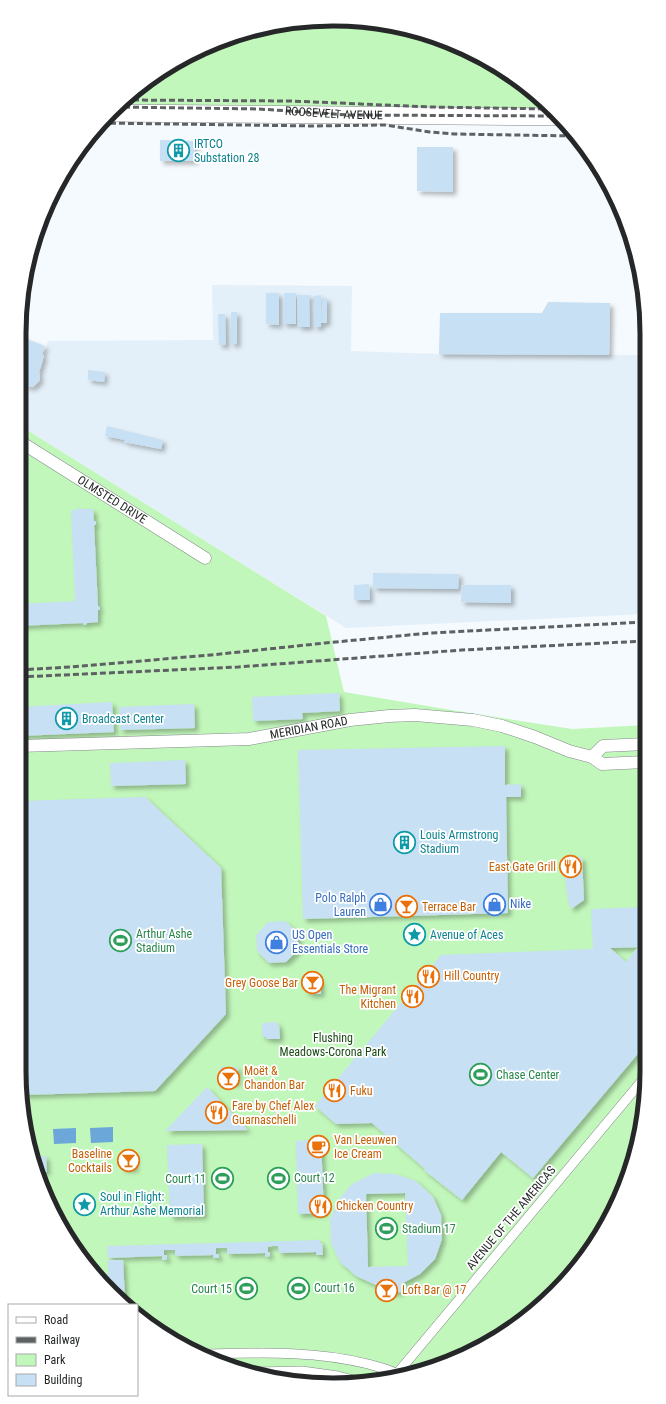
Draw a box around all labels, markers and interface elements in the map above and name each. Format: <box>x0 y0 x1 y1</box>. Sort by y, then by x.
street label: ROOSEVELT AVENUE <box>285 104 383 122</box>
place label: IRTCO Substation 28 <box>194 137 260 165</box>
building icon: IRTCO Substation 28 <box>165 138 191 164</box>
street label: OLMSTED DRIVE <box>75 473 149 527</box>
building icon: Broadcast Center <box>53 706 79 732</box>
place label: Broadcast Center <box>82 712 164 726</box>
street label: MERIDIAN ROAD <box>269 714 349 742</box>
place label: Louis Armstrong Stadium <box>420 828 499 856</box>
building icon: Louis Armstrong Stadium <box>391 829 417 855</box>
restaurant icon: East Gate Grill <box>558 854 584 880</box>
place label: East Gate Grill <box>489 860 556 874</box>
place label: Polo Ralph Lauren <box>315 891 366 919</box>
shop icon: Nike <box>482 891 508 917</box>
shop icon: Polo Ralph Lauren <box>368 892 394 918</box>
bar icon: Terrace Bar <box>393 894 419 920</box>
place label: Nike <box>510 897 531 911</box>
place label: Terrace Bar <box>422 900 476 914</box>
place icon: Avenue of Aces <box>402 922 428 948</box>
place label: Arthur Ashe Stadium <box>136 927 193 955</box>
sports icon: Arthur Ashe Stadium <box>108 928 134 954</box>
place label: US Open Essentials Store <box>292 928 369 956</box>
place label: Avenue of Aces <box>430 928 503 942</box>
shop icon: US Open Essentials Store <box>264 929 290 955</box>
restaurant icon: Hill Country <box>416 963 442 989</box>
place label: Hill Country <box>444 969 499 983</box>
bar icon: Grey Goose Bar <box>300 970 326 996</box>
place label: Grey Goose Bar <box>225 976 298 990</box>
place label: The Migrant Kitchen <box>339 983 396 1011</box>
restaurant icon: The Migrant Kitchen <box>399 984 425 1010</box>
park label: Flushing Meadows-Corona Park <box>280 1031 387 1059</box>
sports icon: Chase Center <box>468 1062 494 1088</box>
place label: Moët & Chandon Bar <box>244 1064 305 1092</box>
bar icon: Moët & Chandon Bar <box>215 1065 241 1091</box>
place label: Chase Center <box>496 1068 560 1082</box>
restaurant icon: Fuku <box>322 1078 348 1104</box>
place label: Fuku <box>350 1084 373 1098</box>
place label: Fare by Chef Alex Guarnaschelli <box>232 1099 314 1127</box>
restaurant icon: Fare by Chef Alex Guarnaschelli <box>203 1100 229 1126</box>
place label: Van Leeuwen Ice Cream <box>334 1133 397 1161</box>
cafe icon: Van Leeuwen Ice Cream <box>306 1134 332 1160</box>
place label: Baseline Cocktails <box>68 1147 112 1175</box>
bar icon: Baseline Cocktails <box>115 1148 141 1174</box>
street label: AVENUE OF THE AMERICAS <box>463 1163 559 1273</box>
sports icon: Court 12 <box>265 1165 291 1191</box>
sports icon: Court 11 <box>209 1166 235 1192</box>
place label: Court 12 <box>294 1171 335 1185</box>
place label: Court 11 <box>165 1172 206 1186</box>
place label: Soul in Flight: Arthur Ashe Memorial <box>100 1190 204 1218</box>
place icon: Soul in Flight: Arthur Ashe Memorial <box>72 1191 98 1217</box>
restaurant icon: Chicken Country <box>308 1193 334 1219</box>
place label: Chicken Country <box>336 1199 413 1213</box>
sports icon: Stadium 17 <box>373 1216 399 1242</box>
place label: Stadium 17 <box>402 1222 456 1236</box>
sports icon: Court 16 <box>286 1275 312 1301</box>
sports icon: Court 15 <box>234 1276 260 1302</box>
bar icon: Loft Bar @ 17 <box>374 1277 400 1303</box>
place label: Court 16 <box>314 1281 355 1295</box>
place label: Court 15 <box>191 1282 232 1296</box>
place label: Loft Bar @ 17 <box>402 1283 466 1297</box>
legend <box>8 1304 138 1396</box>
text: Road <box>44 1313 68 1327</box>
text: Railway <box>44 1333 80 1347</box>
text: Park <box>44 1353 66 1367</box>
text: Building <box>44 1373 82 1387</box>

